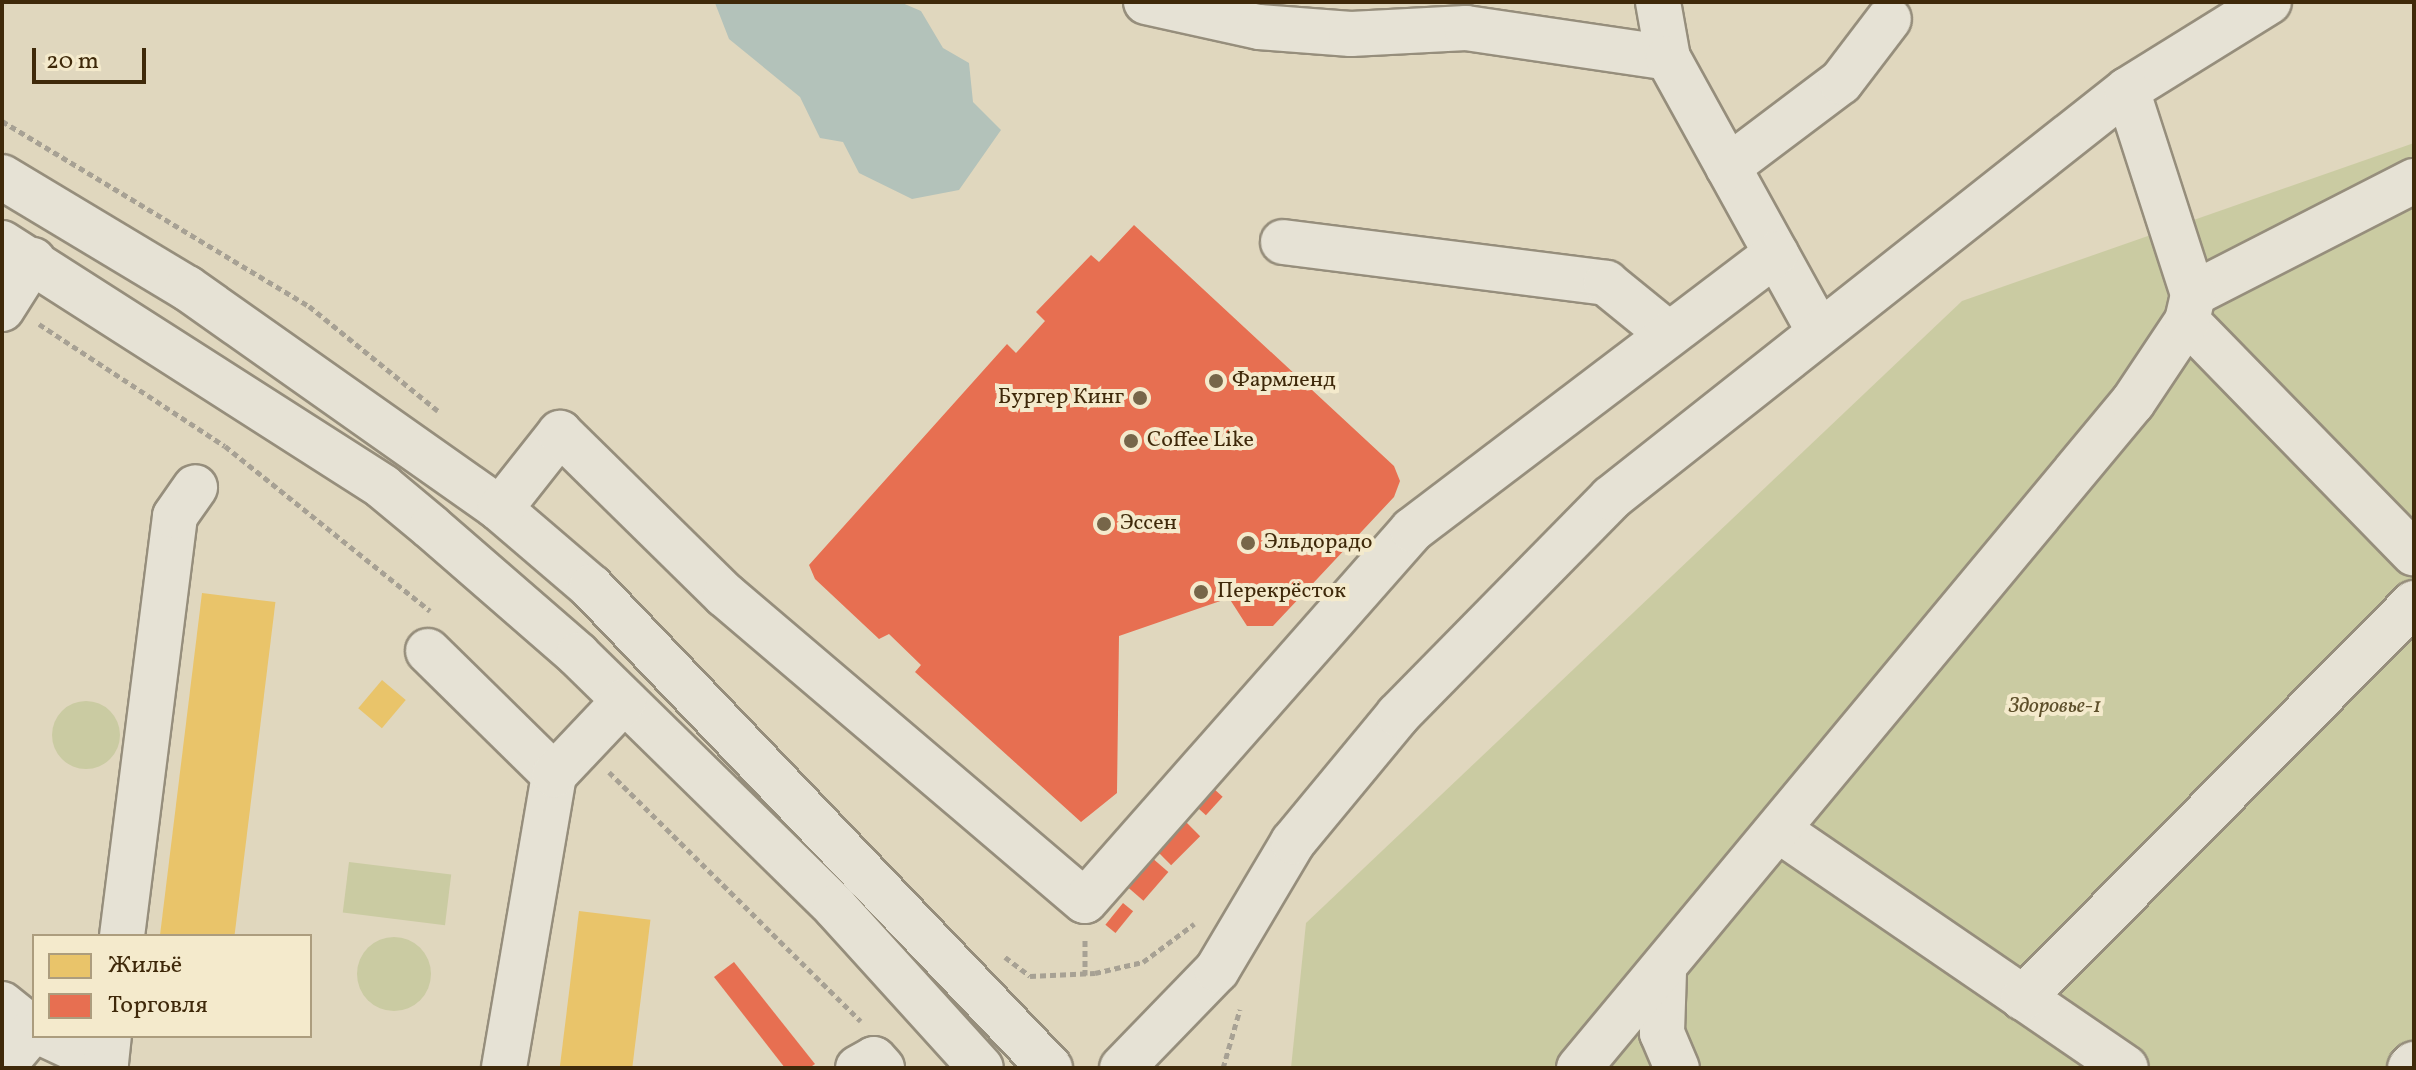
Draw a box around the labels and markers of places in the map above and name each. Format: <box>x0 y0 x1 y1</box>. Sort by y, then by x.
place label: Фармленд <box>1232 368 1336 394</box>
marker: Фармленд <box>1207 372 1225 390</box>
place label: Бургер Кинг <box>998 385 1124 411</box>
marker: Бургер Кинг <box>1131 389 1149 407</box>
place label: Coffee Like <box>1147 428 1254 454</box>
marker: Coffee Like <box>1122 432 1140 450</box>
place label: Эссен <box>1120 511 1177 537</box>
marker: Эссен <box>1095 515 1113 533</box>
place label: Эльдорадо <box>1264 530 1373 556</box>
marker: Эльдорадо <box>1239 534 1257 552</box>
place label: Перекрёсток <box>1217 579 1346 605</box>
marker: Перекрёсток <box>1192 583 1210 601</box>

